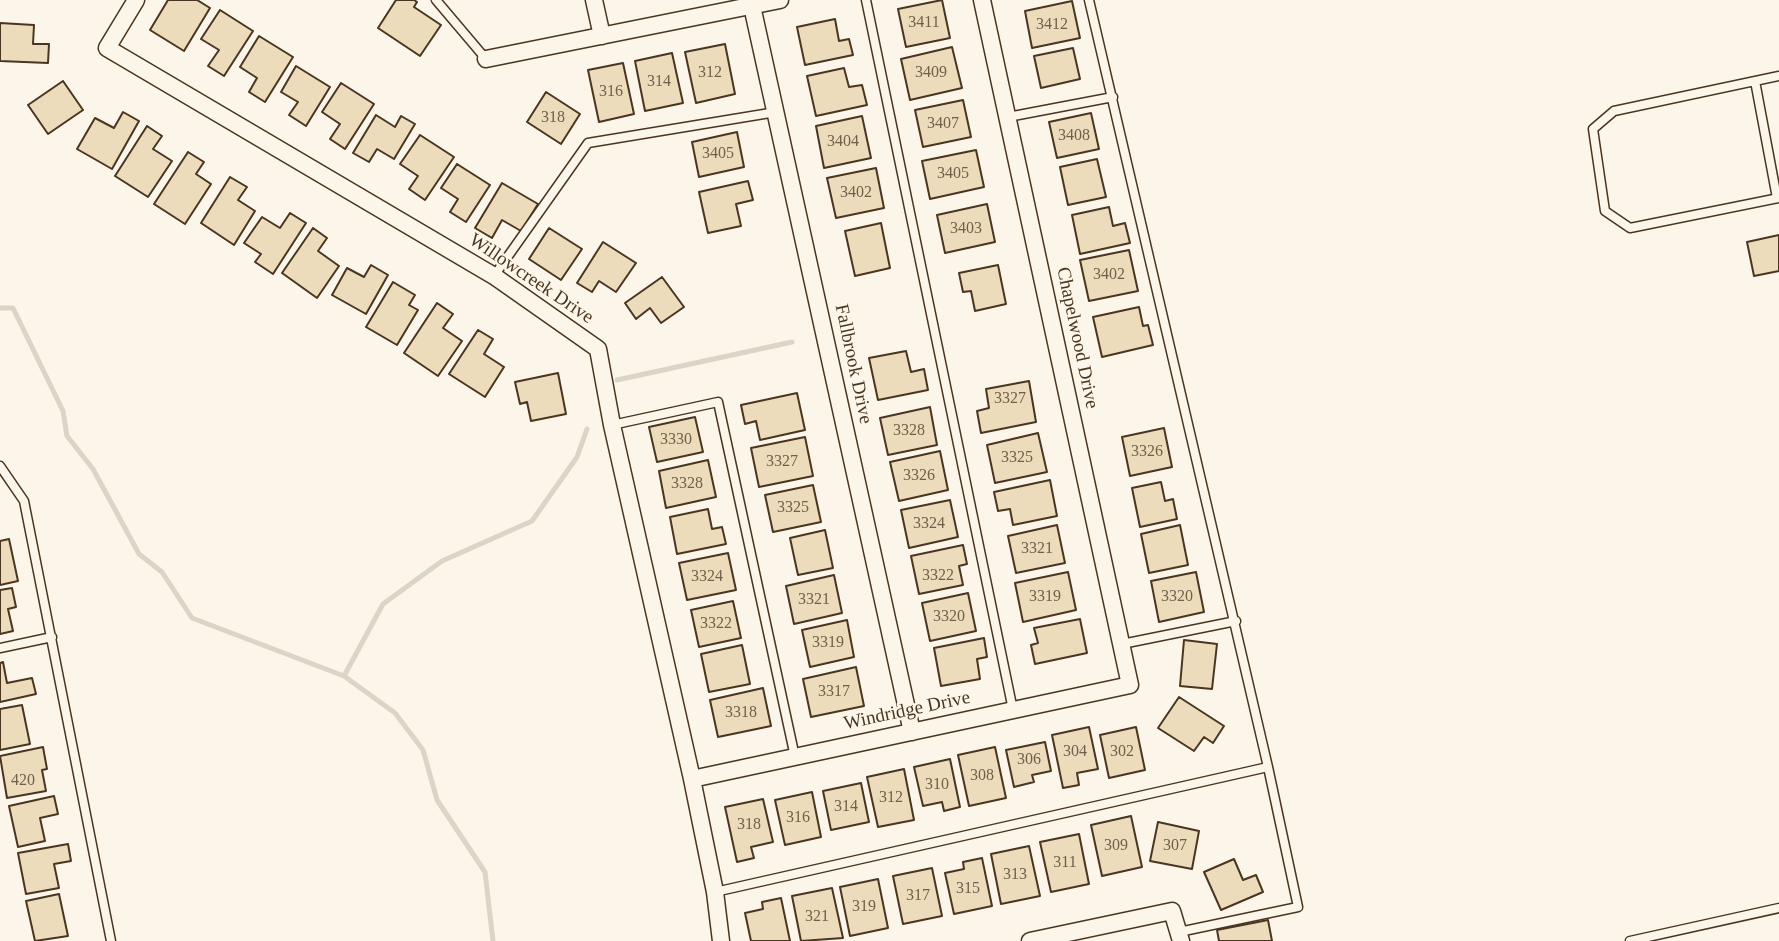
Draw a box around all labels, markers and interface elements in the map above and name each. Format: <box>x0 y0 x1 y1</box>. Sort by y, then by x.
house number: 3411 <box>908 13 940 33</box>
house number: 3412 <box>1036 15 1068 35</box>
house number: 312 <box>698 63 722 83</box>
house number: 3409 <box>915 63 947 83</box>
house number: 314 <box>647 72 671 92</box>
house number: 316 <box>599 82 623 102</box>
house number: 318 <box>541 108 565 128</box>
house number: 3407 <box>927 114 959 134</box>
house number: 3408 <box>1058 126 1090 146</box>
house number: 3404 <box>827 132 859 152</box>
house number: 3405 <box>702 144 734 164</box>
house number: 3405 <box>937 164 969 184</box>
house number: 3402 <box>840 183 872 203</box>
house number: 3403 <box>950 219 982 239</box>
street label: Willowcreek Drive <box>464 229 598 329</box>
street label: Chapelwood Drive <box>1051 265 1103 411</box>
house number: 3402 <box>1093 265 1125 285</box>
street label: Fallbrook Drive <box>829 302 877 426</box>
house number: 3327 <box>994 389 1026 409</box>
house number: 3328 <box>893 421 925 441</box>
house number: 3330 <box>660 430 692 450</box>
house number: 3326 <box>1131 442 1163 462</box>
house number: 3325 <box>1001 448 1033 468</box>
house number: 3327 <box>766 452 798 472</box>
house number: 3326 <box>903 466 935 486</box>
house number: 3328 <box>671 474 703 494</box>
house number: 3325 <box>777 498 809 518</box>
house number: 3324 <box>913 514 945 534</box>
house number: 3321 <box>1021 539 1053 559</box>
house number: 3322 <box>922 566 954 586</box>
house number: 3324 <box>691 567 723 587</box>
house number: 3319 <box>1029 587 1061 607</box>
house number: 3320 <box>1161 587 1193 607</box>
house number: 3321 <box>798 590 830 610</box>
house number: 3320 <box>933 607 965 627</box>
house number: 3322 <box>700 614 732 634</box>
house number: 3319 <box>812 633 844 653</box>
house number: 3317 <box>818 682 850 702</box>
street label: Windridge Drive <box>842 686 972 736</box>
house number: 3318 <box>725 703 757 723</box>
house number: 304 <box>1063 742 1087 762</box>
house number: 302 <box>1110 742 1134 762</box>
house number: 306 <box>1017 750 1041 770</box>
house number: 308 <box>970 766 994 786</box>
house number: 420 <box>11 771 35 791</box>
house number: 310 <box>925 775 949 795</box>
house number: 312 <box>879 788 903 808</box>
house number: 314 <box>834 797 858 817</box>
house number: 316 <box>786 808 810 828</box>
house number: 318 <box>737 815 761 835</box>
house number: 309 <box>1104 836 1128 856</box>
house number: 307 <box>1163 836 1187 856</box>
house number: 311 <box>1053 853 1077 873</box>
house number: 313 <box>1003 865 1027 885</box>
house number: 315 <box>956 879 980 899</box>
house number: 317 <box>906 886 930 906</box>
house number: 319 <box>852 897 876 917</box>
house number: 321 <box>805 907 829 927</box>

